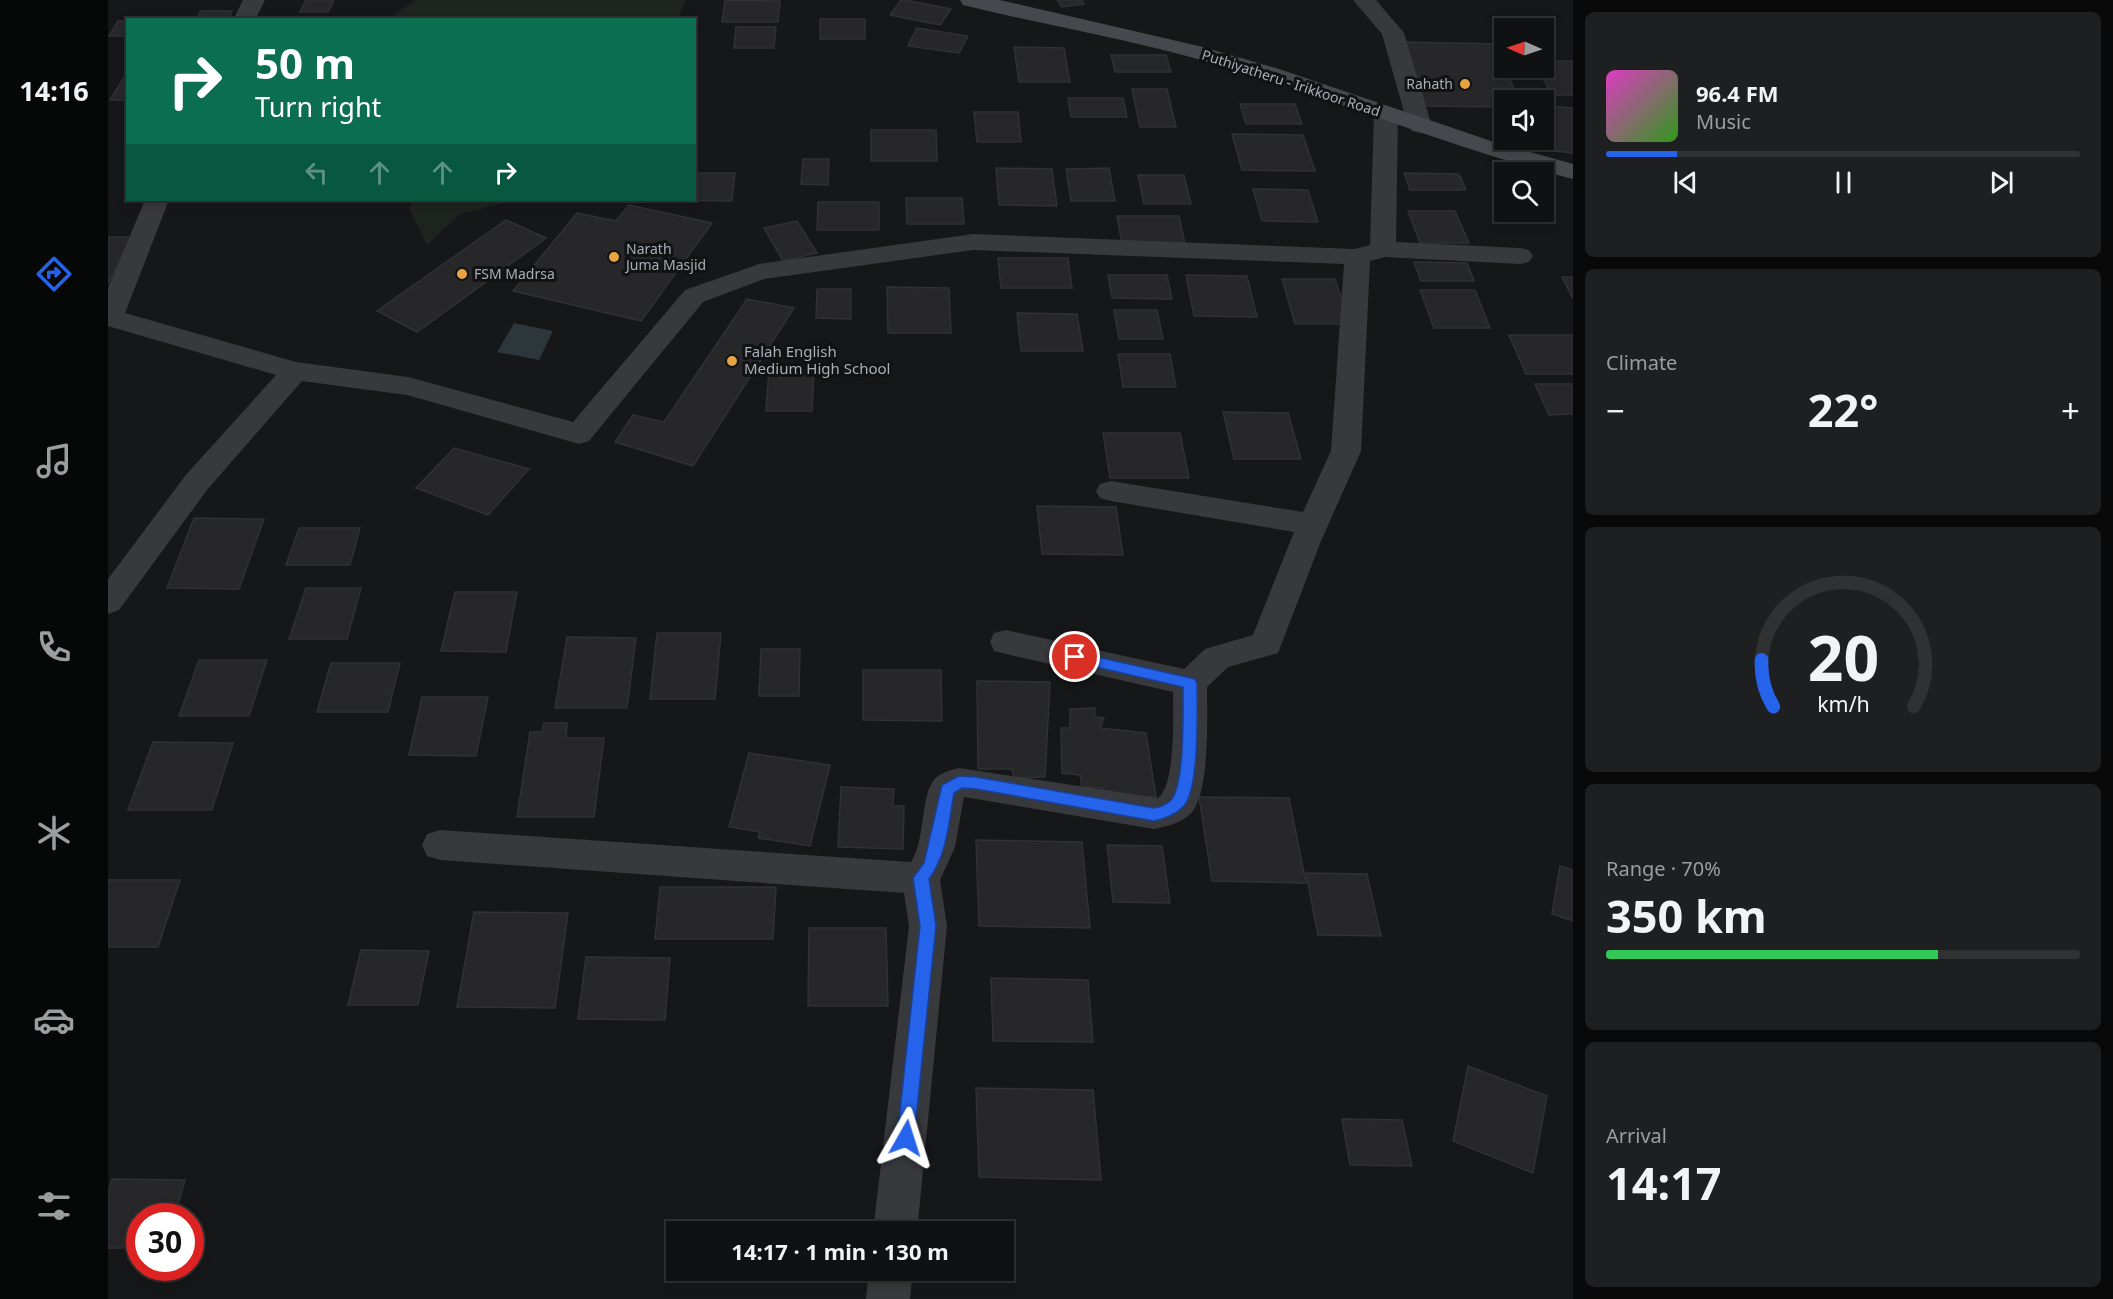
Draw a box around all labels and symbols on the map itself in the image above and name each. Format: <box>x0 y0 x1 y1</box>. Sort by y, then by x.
north arrow <box>1494 18 1554 78</box>
street label: Puthiyatheru - Irikkoor Road <box>1200 45 1383 120</box>
place label: Rahath <box>1406 74 1453 93</box>
marker: Rahath <box>1458 77 1472 91</box>
place label: Narath Juma Masjid <box>624 239 706 274</box>
marker: Narath Juma Masjid <box>607 250 621 264</box>
place label: FSM Madrsa <box>474 264 555 283</box>
marker: FSM Madrsa <box>455 267 469 281</box>
place label: Falah English Medium High School <box>744 341 890 378</box>
marker: Falah English Medium High School <box>725 354 739 368</box>
pin <box>1049 631 1100 682</box>
position arrow <box>874 1106 938 1170</box>
speed limit sign: 30 <box>126 1203 204 1281</box>

